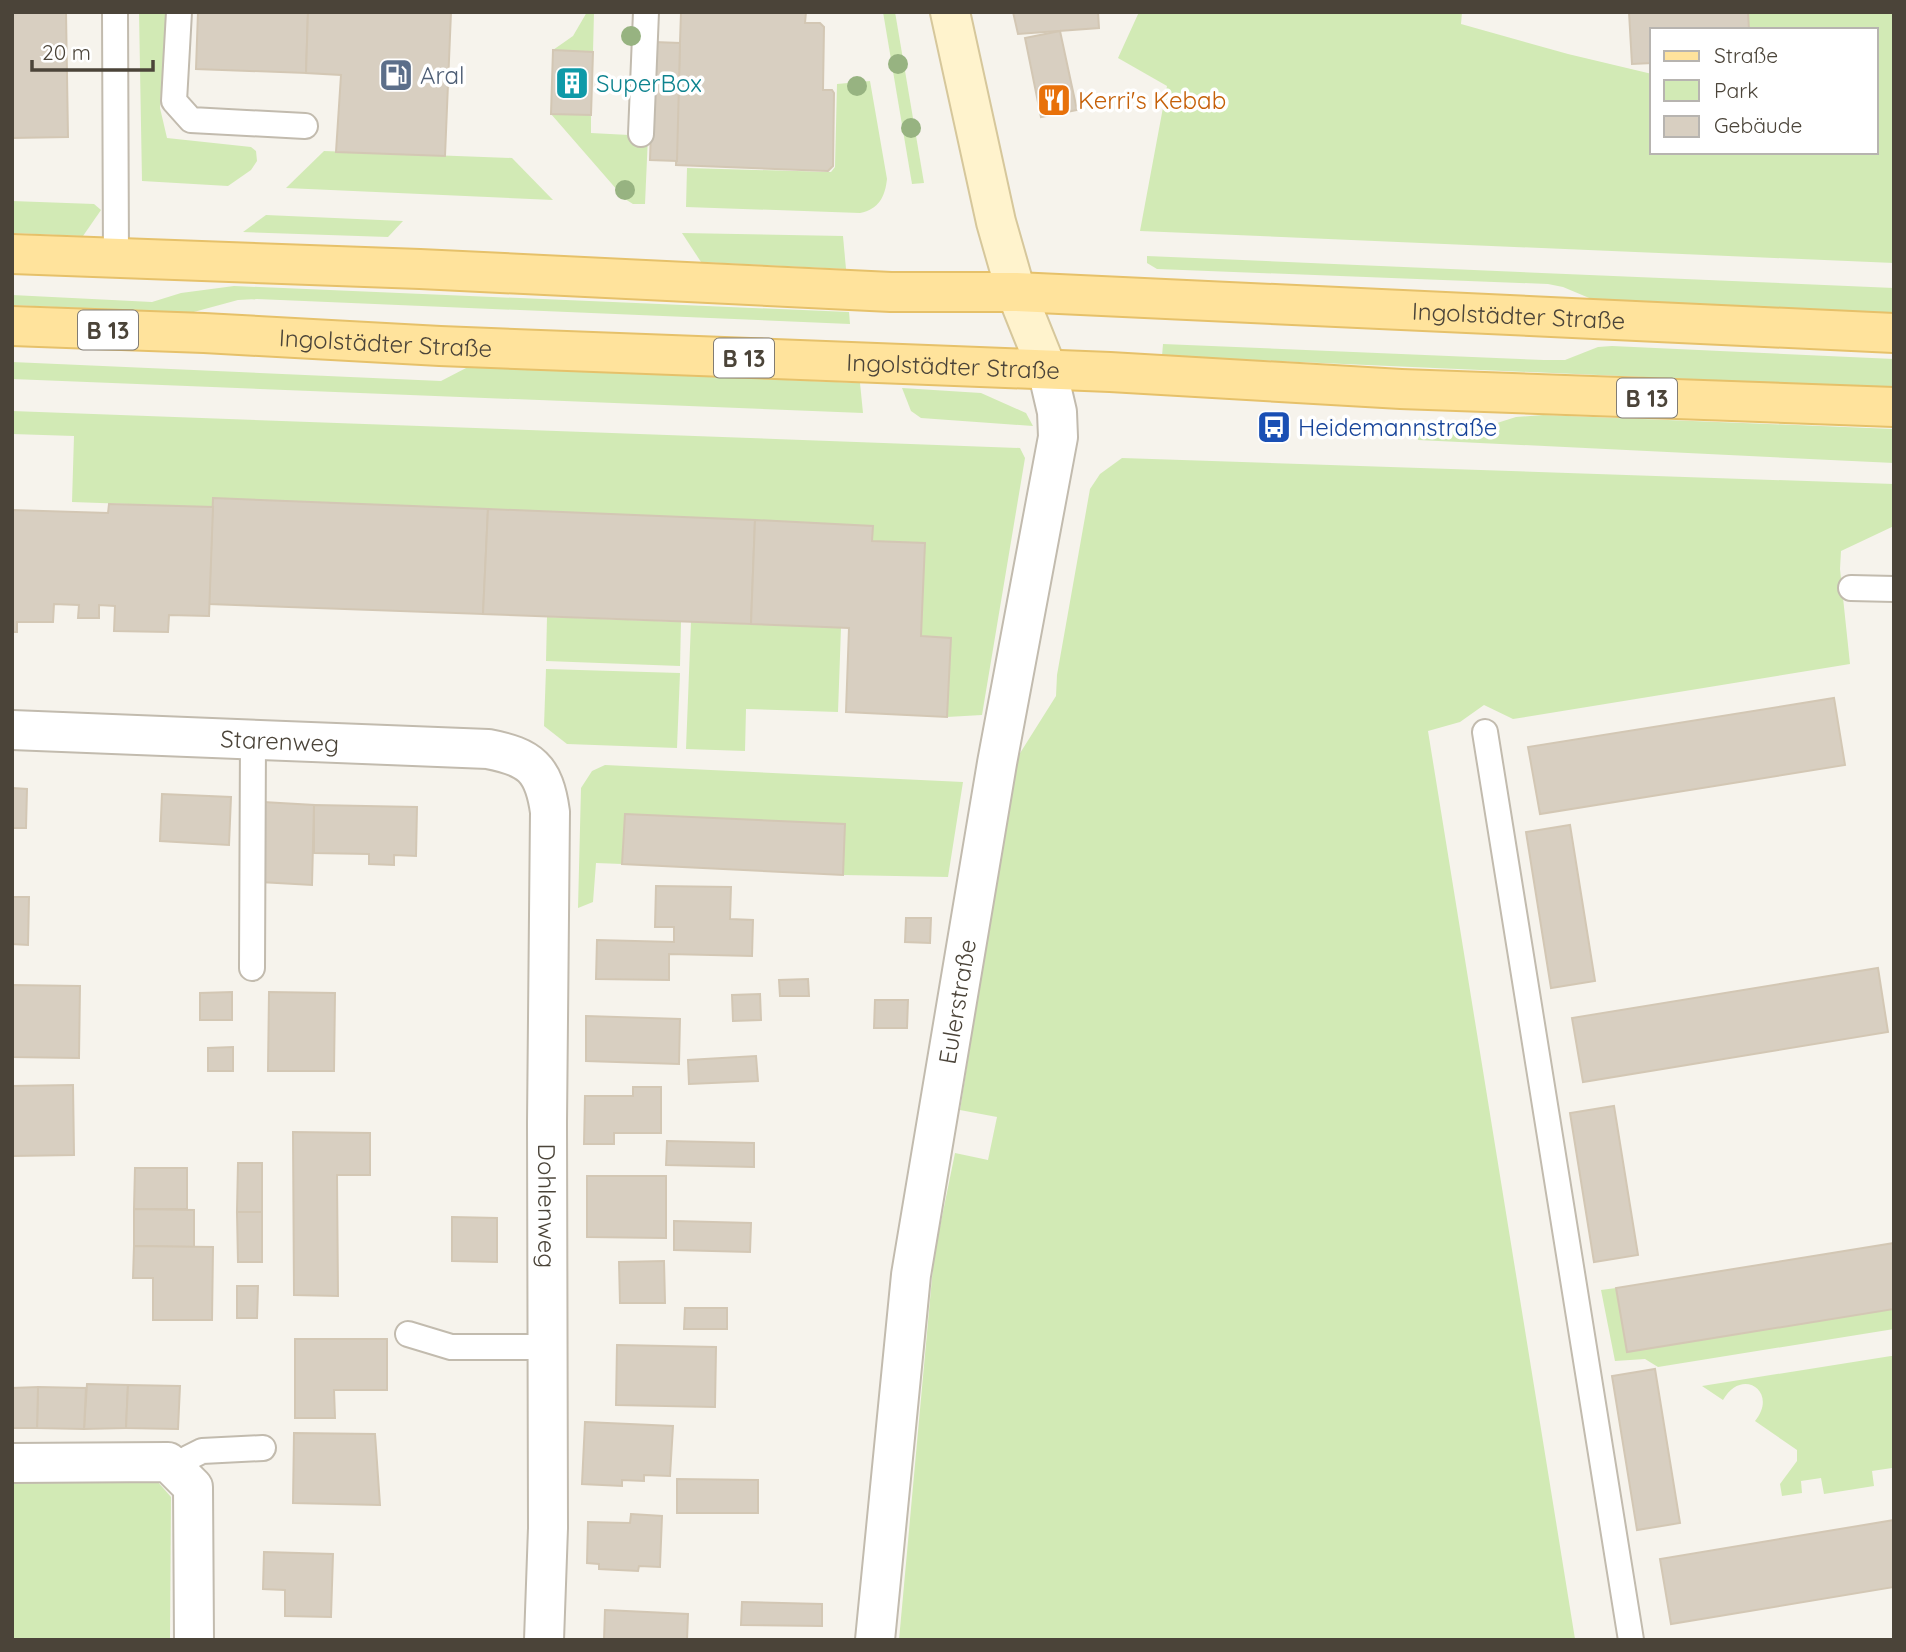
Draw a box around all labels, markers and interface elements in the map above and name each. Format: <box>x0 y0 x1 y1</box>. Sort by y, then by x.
scale bar <box>32 28 152 72</box>
legend <box>1650 28 1878 154</box>
text: 20 m <box>42 39 91 65</box>
text: Straße <box>1714 42 1778 68</box>
fuel station icon: Aral <box>377 56 415 94</box>
place label: Aral <box>420 60 465 90</box>
building icon: SuperBox <box>553 64 591 102</box>
place label: SuperBox <box>596 68 702 98</box>
text: Park <box>1714 77 1758 103</box>
restaurant icon: Kerri's Kebab <box>1035 81 1073 119</box>
place label: Kerri's Kebab <box>1078 85 1226 115</box>
text: Gebäude <box>1714 112 1802 138</box>
street label: Ingolstädter Straße <box>1411 296 1626 335</box>
road number: B 13 <box>78 310 138 350</box>
street label: Ingolstädter Straße <box>278 322 493 363</box>
road number: B 13 <box>714 338 774 378</box>
street label: Ingolstädter Straße <box>846 347 1060 385</box>
road number: B 13 <box>1617 378 1677 418</box>
bus stop icon: Heidemannstraße <box>1255 408 1293 446</box>
place label: Heidemannstraße <box>1298 412 1497 442</box>
street label: Starenweg <box>220 723 340 758</box>
street label: Eulerstraße <box>932 937 982 1066</box>
street label: Dohlenweg <box>532 1143 562 1268</box>

